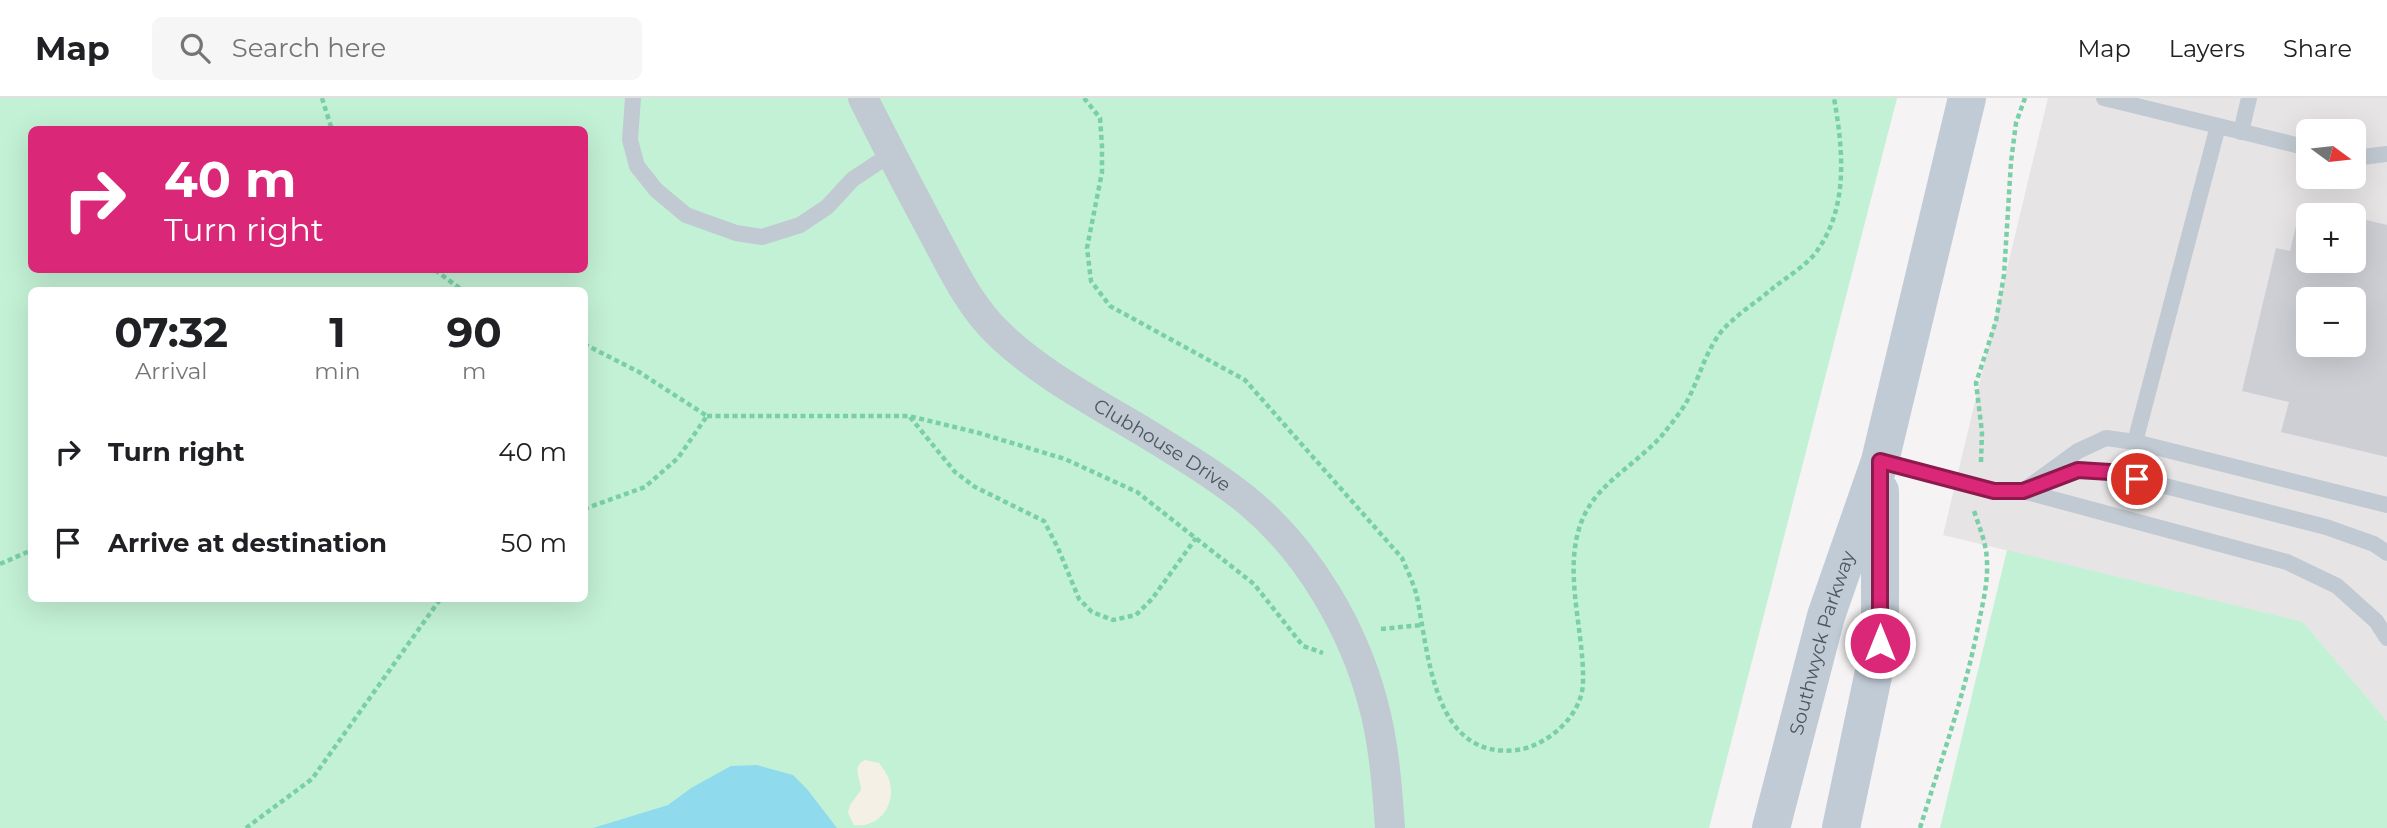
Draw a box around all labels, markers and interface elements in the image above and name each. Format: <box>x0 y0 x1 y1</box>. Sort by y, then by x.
search box <box>152 17 642 80</box>
text: Map <box>35 28 110 68</box>
icon: search <box>176 29 214 67</box>
text: Search here <box>232 32 386 64</box>
text: Map <box>2077 34 2131 63</box>
text: Layers <box>2169 34 2245 63</box>
text: Share <box>2283 34 2352 63</box>
north arrow <box>2296 119 2366 189</box>
map controls <box>2296 119 2366 357</box>
text: 40 m <box>164 150 296 209</box>
icon: right <box>49 154 140 245</box>
button: + <box>2296 203 2366 273</box>
text: Turn right <box>164 210 324 249</box>
button: − <box>2296 287 2366 357</box>
text: 07:32 <box>114 306 228 358</box>
text: 1 <box>329 306 346 358</box>
text: 90 <box>447 306 502 358</box>
text: Arrival <box>135 357 207 385</box>
text: min <box>314 357 360 385</box>
text: m <box>462 357 486 385</box>
street label: Clubhouse Drive <box>1089 394 1235 496</box>
icon: right <box>49 433 87 471</box>
text: Turn right <box>108 436 244 468</box>
text: 40 m <box>498 436 567 468</box>
pin <box>2107 449 2167 509</box>
icon: arrive <box>2118 460 2156 498</box>
icon: arrive <box>49 524 87 562</box>
text: Arrive at destination <box>108 527 387 559</box>
text: 50 m <box>501 527 567 559</box>
street label: Southwyck Parkway <box>1785 547 1860 737</box>
position arrow <box>1843 606 1917 680</box>

